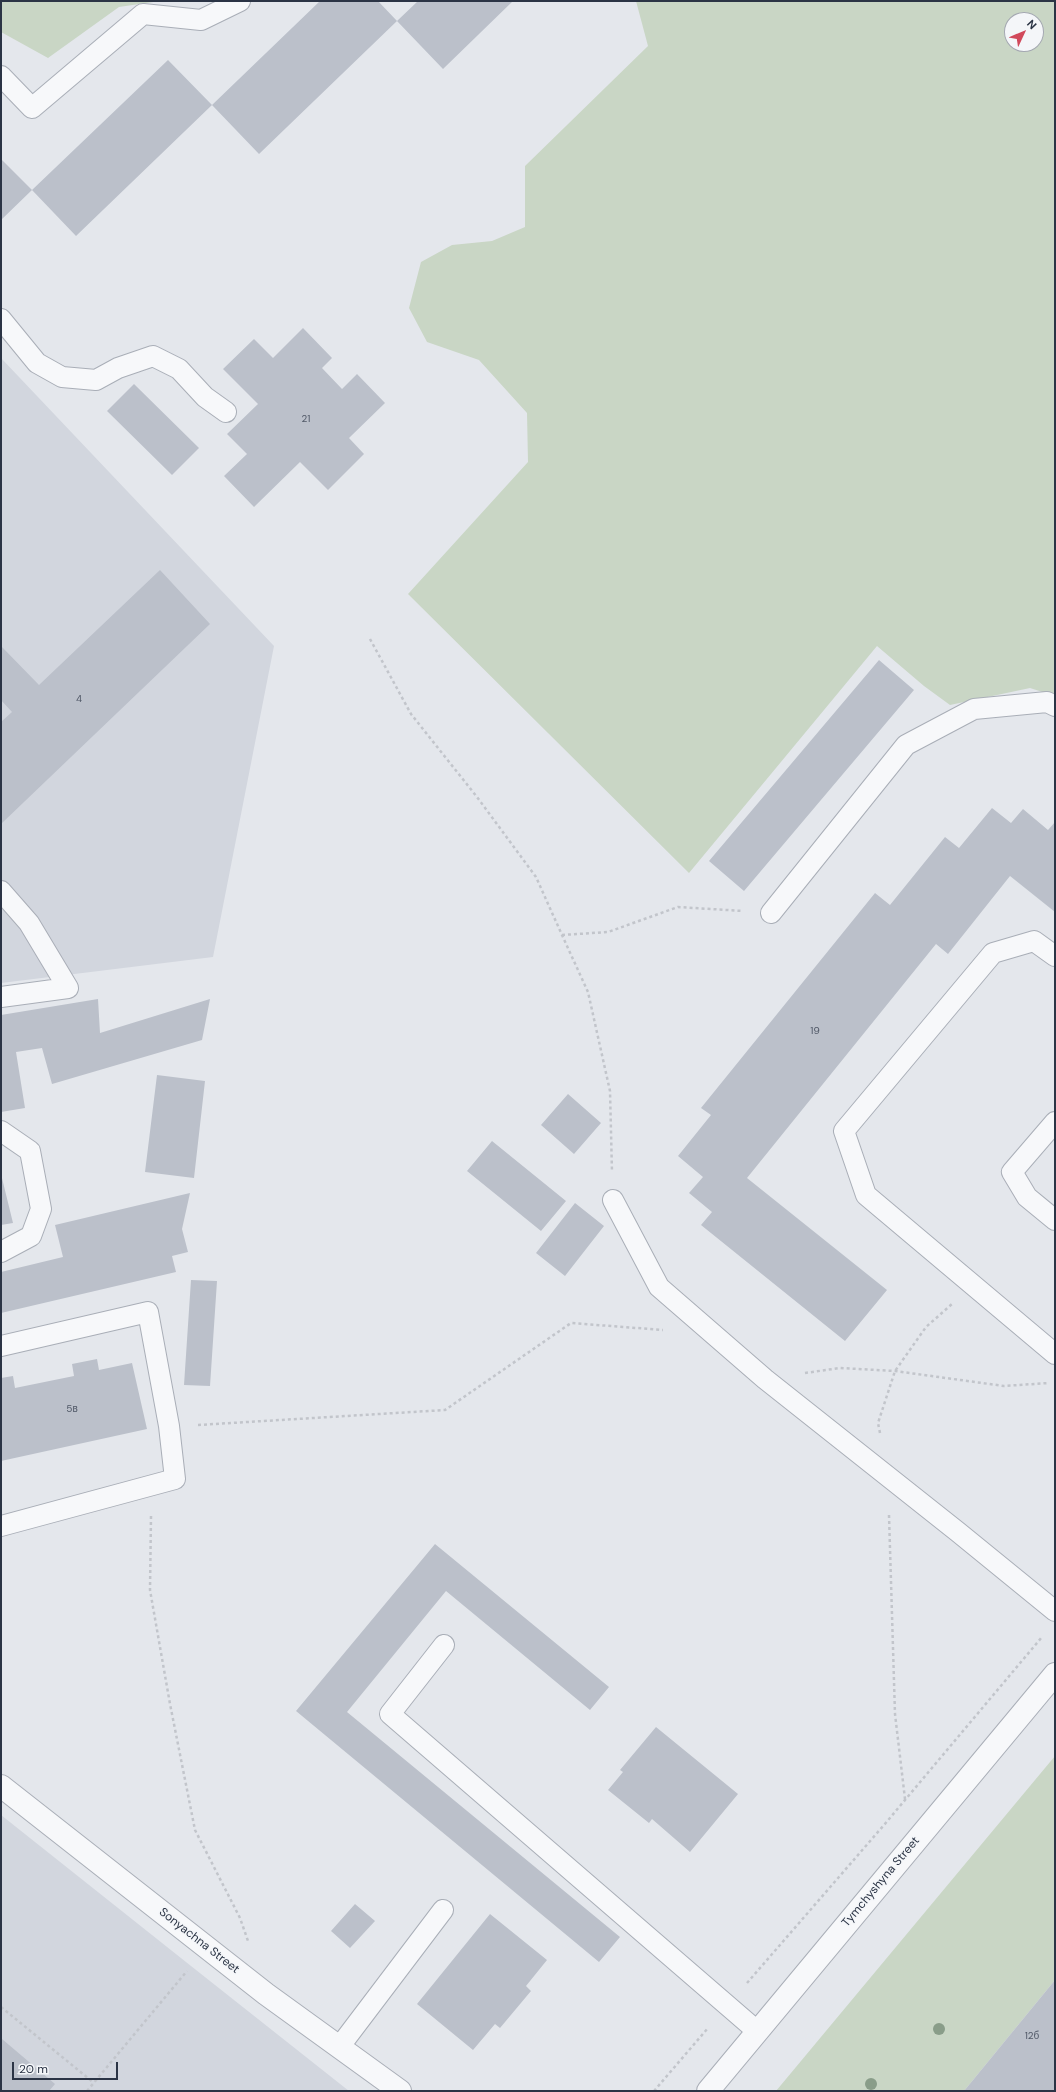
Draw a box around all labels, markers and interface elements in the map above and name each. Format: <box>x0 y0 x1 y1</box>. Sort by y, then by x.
north arrow <box>1004 12 1044 52</box>
text: N <box>1024 17 1040 32</box>
house number: 21 <box>302 413 310 425</box>
house number: 4 <box>76 693 82 705</box>
house number: 19 <box>810 1025 820 1037</box>
house number: 5в <box>66 1403 78 1415</box>
street label: Tymchyshyna Street <box>839 1834 923 1930</box>
street label: Sonyachna Street <box>156 1905 242 1977</box>
house number: 12б <box>1025 2030 1039 2042</box>
scale bar <box>14 2054 120 2080</box>
text: 20 m <box>19 2061 48 2077</box>

